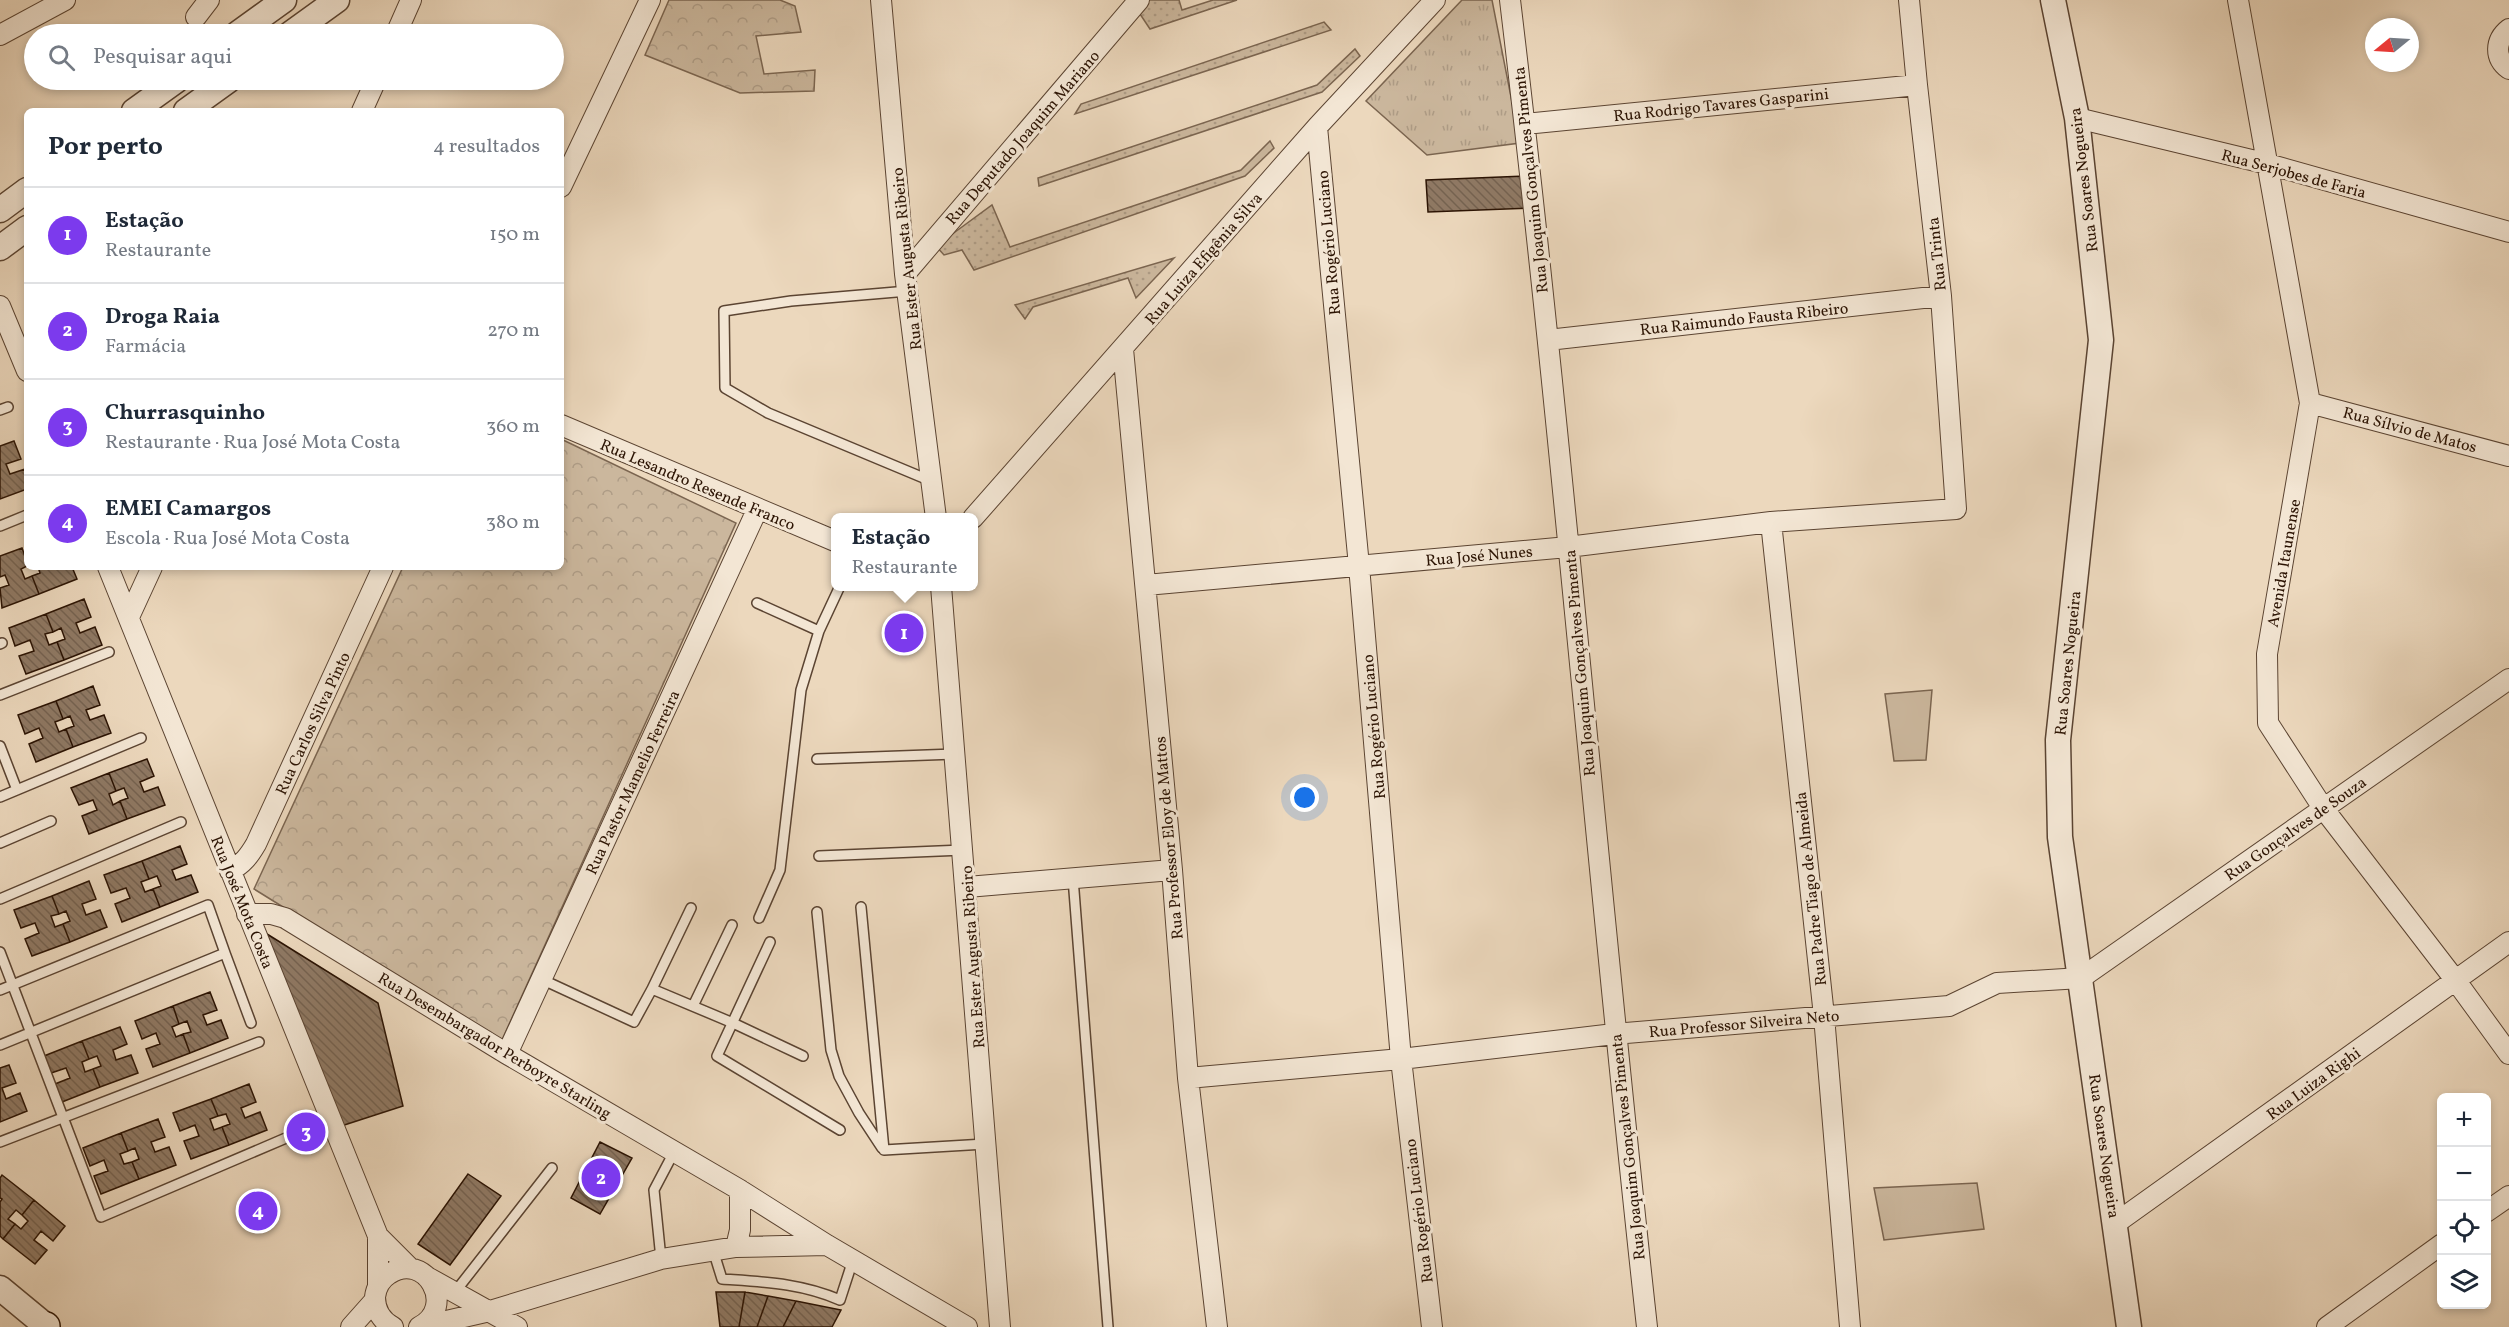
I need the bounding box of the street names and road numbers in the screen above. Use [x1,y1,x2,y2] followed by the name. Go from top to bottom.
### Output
[941,46,1106,230] street label: Rua Deputado Joaquim Mariano
[1509,66,1555,294] street label: Rua Joaquim Gonçalves Pimenta
[1612,84,1830,128] street label: Rua Rodrigo Tavares Gasparini
[2065,106,2105,253] street label: Rua Soares Nogueira
[2219,145,2368,205] street label: Rua Serjobes de Faria
[887,166,929,351] street label: Rua Ester Augusta Ribeiro
[1313,170,1347,316] street label: Rua Rogério Luciano
[1141,188,1268,330] street label: Rua Luiza Efigênia Silva
[1923,216,1953,292] street label: Rua Trinta
[1639,298,1849,342] street label: Rua Raimundo Fausta Ribeiro
[2340,402,2479,459] street label: Rua Sílvio de Matos
[596,435,798,537] street label: Rua Lesandro Resende Franco
[2263,497,2307,629] street label: Avenida Itaunense
[1425,541,1534,573] street label: Rua José Nunes
[1560,549,1602,777] street label: Rua Joaquim Gonçalves Pimenta
[2050,590,2088,737] street label: Rua Soares Nogueira
[271,649,357,799] street label: Rua Carlos Silva Pinto
[1358,654,1392,800] street label: Rua Rogério Luciano
[581,687,686,879] street label: Rua Pastor Mamelio Ferreira
[1150,735,1190,940] street label: Rua Professor Eloy de Mattos
[2221,772,2372,887] street label: Rua Gonçalves de Souza
[1791,791,1833,987] street label: Rua Padre Tiago de Almeida
[204,833,278,973] street label: Rua José Mota Costa
[957,865,991,1049] street label: Rua Ester Augusta Ribeiro
[373,968,615,1125] street label: Rua Desembargador Perboyre Starling
[1648,1006,1840,1044] street label: Rua Professor Silveira Neto
[1606,1033,1652,1261] street label: Rua Joaquim Gonçalves Pimenta
[2263,1043,2366,1126] street label: Rua Luiza Righi
[2082,1073,2124,1220] street label: Rua Soares Nogueira
[1400,1137,1440,1284] street label: Rua Rogério Luciano

